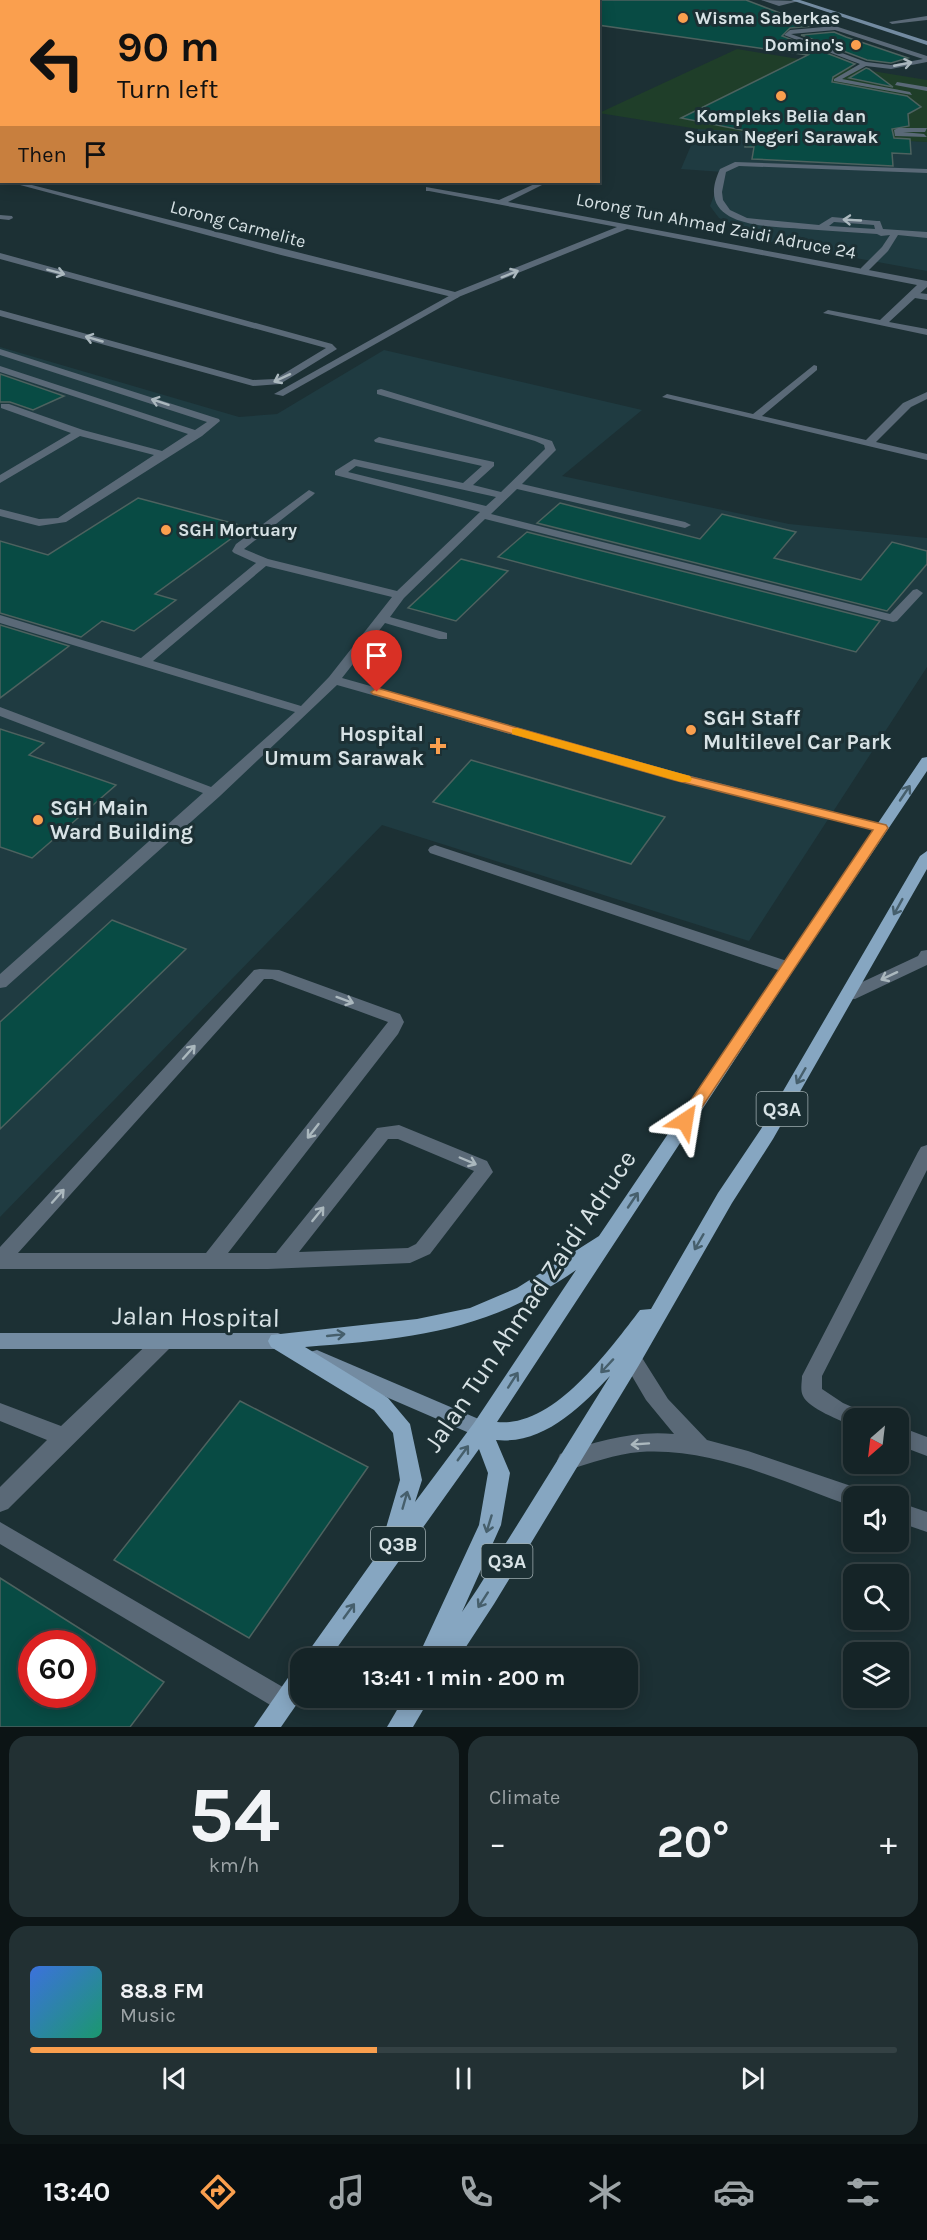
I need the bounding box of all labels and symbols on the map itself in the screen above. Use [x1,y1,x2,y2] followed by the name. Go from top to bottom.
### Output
[695,7,840,29] place label: Wisma Saberkas
[676,11,690,25] marker: Wisma Saberkas
[764,34,844,56] place label: Domino's
[849,38,863,52] marker: Domino's
[893,58,913,69] one-way arrow
[774,89,788,103] marker: Kompleks Belia dan Sukan Negeri Sarawak
[684,105,878,148] place label: Kompleks Belia dan Sukan Negeri Sarawak
[574,188,858,264] street label: Lorong Tun Ahmad Zaidi Adruce 24
[168,195,308,253] street label: Lorong Carmelite
[842,215,862,226] one-way arrow
[47,266,66,278] one-way arrow
[500,267,519,278] one-way arrow
[85,333,104,344] one-way arrow
[273,373,291,385] one-way arrow
[150,396,169,407] one-way arrow
[178,519,297,541] place label: SGH Mortuary
[159,523,173,537] marker: SGH Mortuary
[351,630,402,692] pin
[703,706,892,754] place label: SGH Staff Multilevel Car Park
[264,722,425,770] place label: Hospital Umum Sarawak
[684,723,698,737] marker: SGH Staff Multilevel Car Park
[429,737,447,755] marker: Hospital Umum Sarawak
[899,786,911,802] one-way arrow
[50,796,193,844] place label: SGH Main Ward Building
[31,813,45,827] marker: SGH Main Ward Building
[892,898,904,915] one-way arrow
[881,971,899,983] one-way arrow
[335,995,354,1006] one-way arrow
[182,1045,196,1060] one-way arrow
[795,1067,807,1084] one-way arrow
[653,1089,717,1153] position arrow
[756,1092,808,1126] road number: Q3A
[307,1123,320,1139] one-way arrow
[417,1144,643,1458] street label: Jalan Tun Ahmad Zaidi Adruce
[458,1156,477,1167] one-way arrow
[51,1189,65,1204] one-way arrow
[626,1191,639,1208] one-way arrow
[311,1206,324,1222] one-way arrow
[693,1233,704,1251] one-way arrow
[112,1300,280,1334] street label: Jalan Hospital
[326,1329,346,1340] one-way arrow
[599,1358,614,1373] one-way arrow
[508,1372,520,1389] one-way arrow
[843,1408,909,1474] north arrow
[631,1438,651,1449] one-way arrow
[457,1446,470,1462] one-way arrow
[400,1491,411,1510] one-way arrow
[482,1514,493,1533] one-way arrow
[371,1527,425,1561] road number: Q3B
[482,1544,532,1578] road number: Q3A
[476,1592,489,1609] one-way arrow
[343,1604,355,1620] one-way arrow
[18,1630,96,1708] speed limit sign: 60

